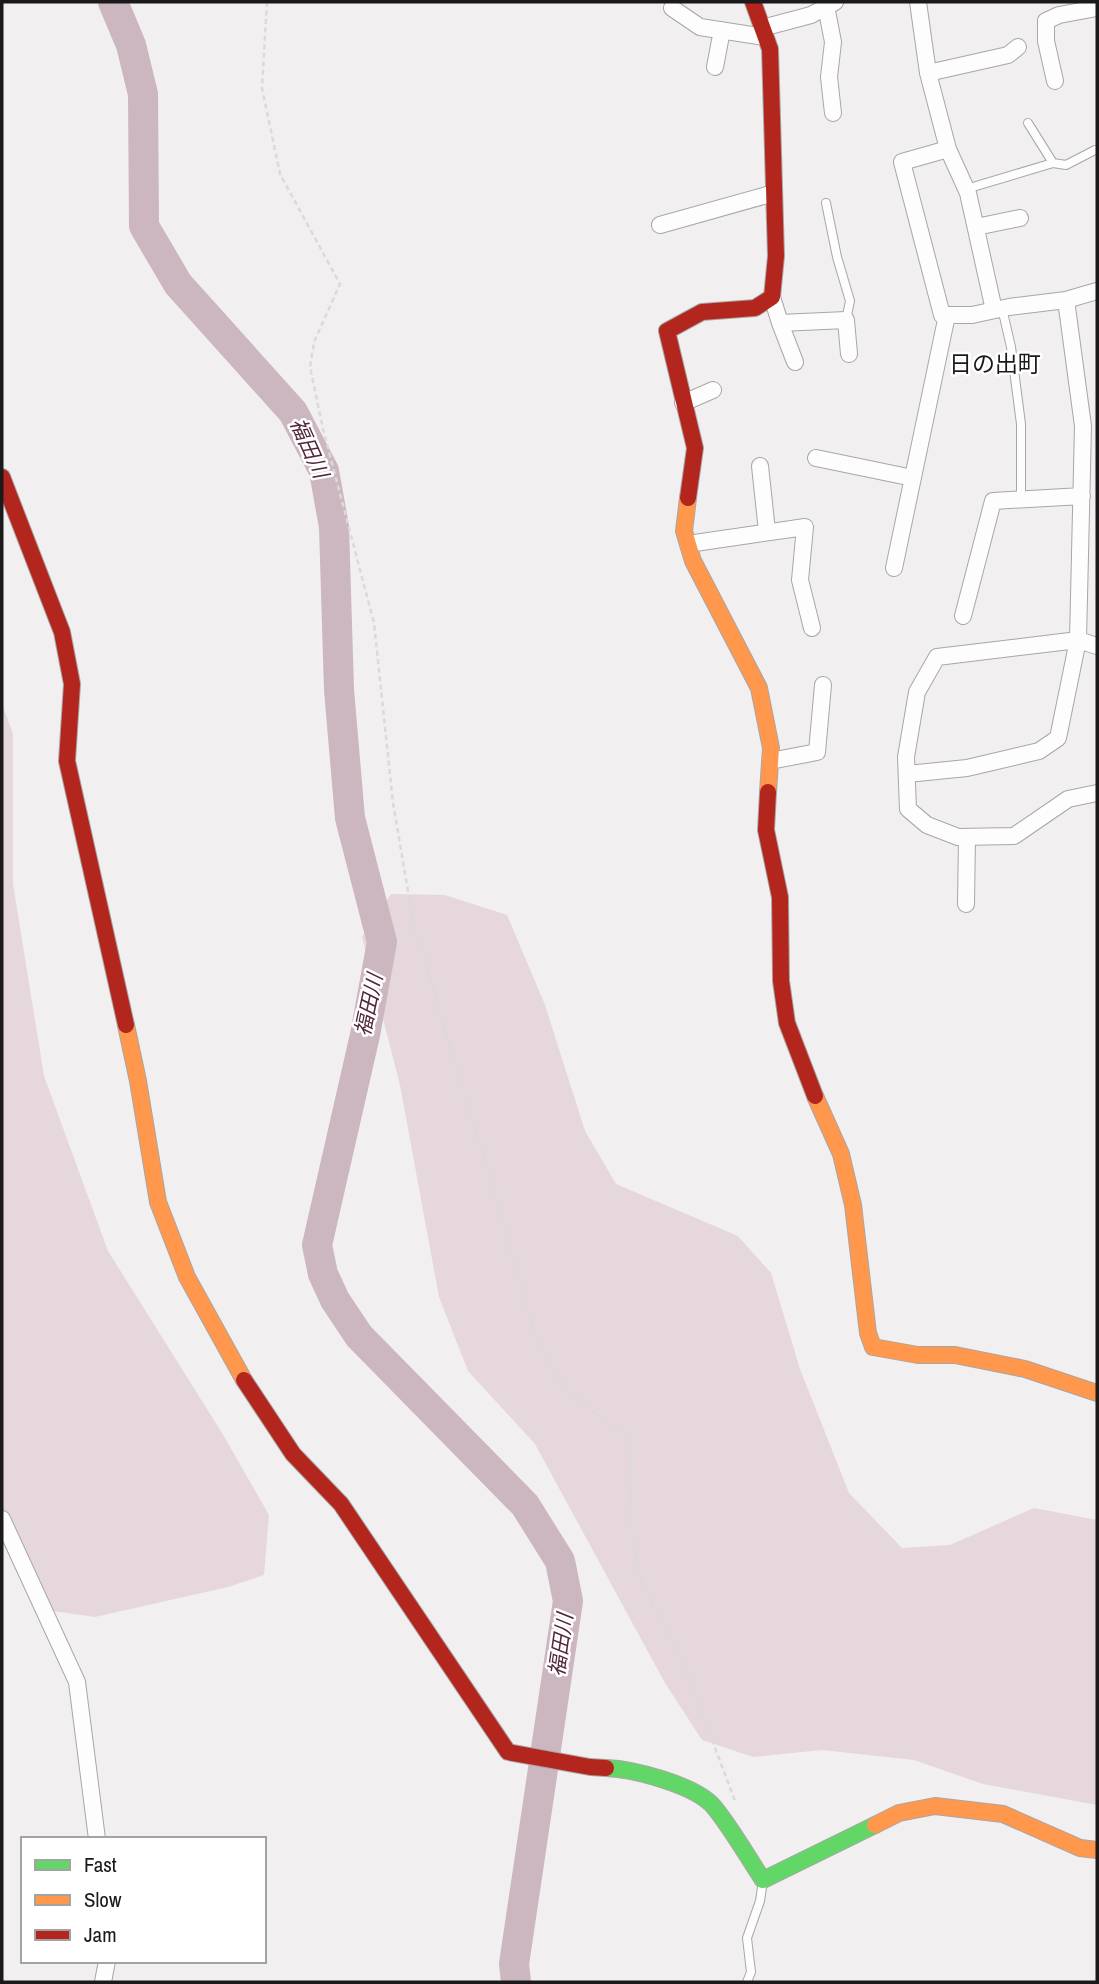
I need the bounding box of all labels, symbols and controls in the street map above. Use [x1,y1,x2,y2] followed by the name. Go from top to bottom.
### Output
[949,348,1041,379] district label: 日の出町
[283,413,336,484] water label: 福田川
[348,969,390,1039] water label: 福田川
[542,1610,580,1678] water label: 福田川
[21,1837,266,1963] legend
[84,1850,117,1879] text: Fast
[84,1885,122,1914] text: Slow
[84,1920,117,1949] text: Jam

